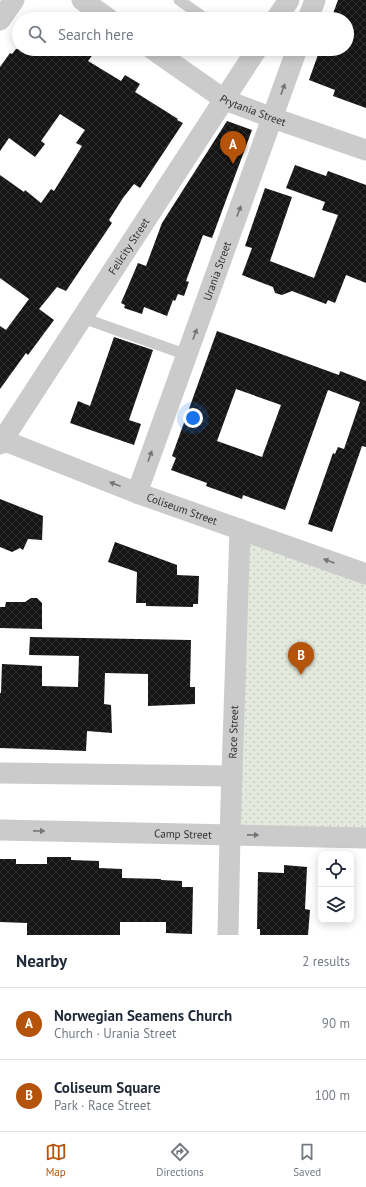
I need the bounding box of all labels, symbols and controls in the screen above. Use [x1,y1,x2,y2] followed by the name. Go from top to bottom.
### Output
[12,12,354,56] search box
[26,23,48,45] icon: search
[58,25,134,44] text: Search here
[280,83,286,95] one-way arrow
[217,92,288,129] street label: Prytania Street
[220,131,246,164] pin: A
[236,205,242,217] one-way arrow
[105,215,152,277] street label: Felicity Street
[200,239,234,302] street label: Urania Street
[192,327,198,339] one-way arrow
[183,408,203,428] your location
[147,449,153,461] one-way arrow
[109,481,120,487] one-way arrow
[145,490,220,528] street label: Coliseum Street
[323,558,335,564] one-way arrow
[288,642,314,675] pin: B
[225,705,241,759] street label: Race Street
[154,826,212,842] street label: Camp Street
[33,828,46,834] one-way arrow
[247,832,260,838] one-way arrow
[318,851,354,923] map controls
[318,851,354,887] button: locate
[318,887,354,923] button: layers
[16,950,67,972] text: Nearby
[302,953,350,970] text: 2 results
[54,1006,232,1025] text: Norwegian Seamens Church
[25,1015,33,1032] text: A
[322,1015,350,1032] text: 90 m
[54,1025,176,1042] text: Church · Urania Street
[54,1078,161,1097] text: Coliseum Square
[25,1087,33,1104] text: B
[315,1087,350,1104] text: 100 m
[54,1097,151,1114] text: Park · Race Street
[45,1141,67,1179] tab: Map
[156,1141,204,1179] tab: Directions
[293,1141,321,1179] tab: Saved

